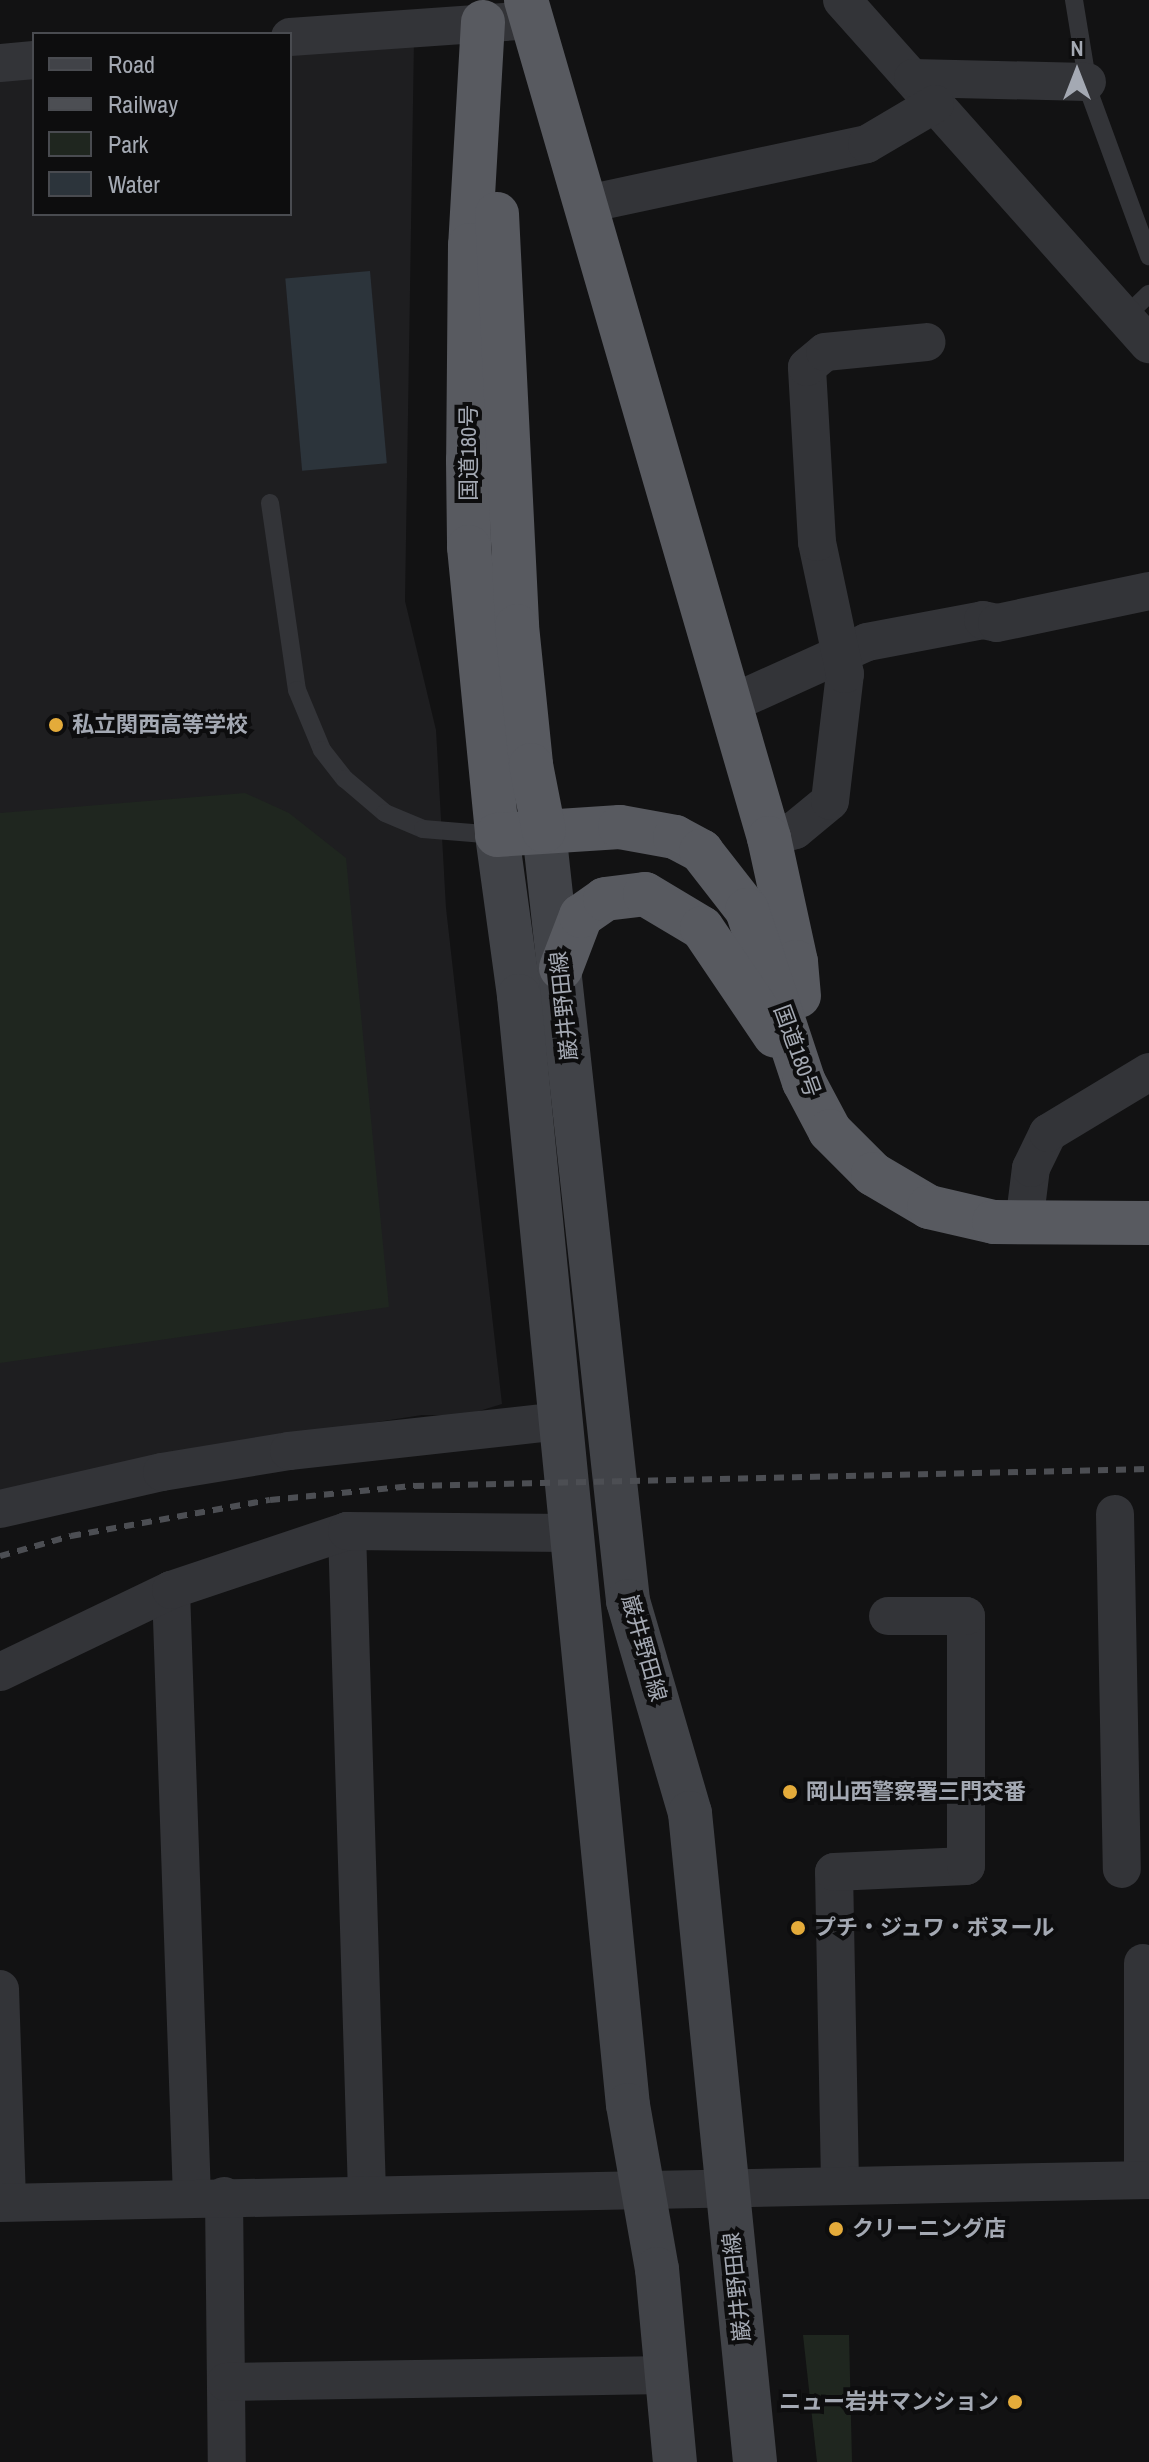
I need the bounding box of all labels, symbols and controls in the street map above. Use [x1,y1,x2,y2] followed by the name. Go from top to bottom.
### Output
[32,32,292,216] legend
[1037,32,1117,112] north arrow
[1070,33,1084,63] text: N
[108,48,155,80] text: Road
[108,88,178,120] text: Railway
[108,128,148,160] text: Park
[108,168,160,200] text: Water
[456,405,482,501] street label: 国道180号
[72,712,248,738] place label: 私立関西高等学校
[47,716,65,734] marker: 私立関西高等学校
[545,950,583,1062] street label: 巌井野田線
[768,1001,826,1101] street label: 国道180号
[616,1591,672,1705] street label: 巌井野田線
[806,1779,1026,1805] place label: 岡山西警察署三門交番
[781,1783,799,1801] marker: 岡山西警察署三門交番
[814,1915,1056,1941] place label: プチ・ジュワ・ボヌール
[789,1919,807,1937] marker: プチ・ジュワ・ボヌール
[852,2216,1006,2242] place label: クリーニング店
[827,2220,845,2238] marker: クリーニング店
[718,2231,756,2343] street label: 巌井野田線
[779,2389,999,2415] place label: ニュー岩井マンション
[1006,2393,1024,2411] marker: ニュー岩井マンション

